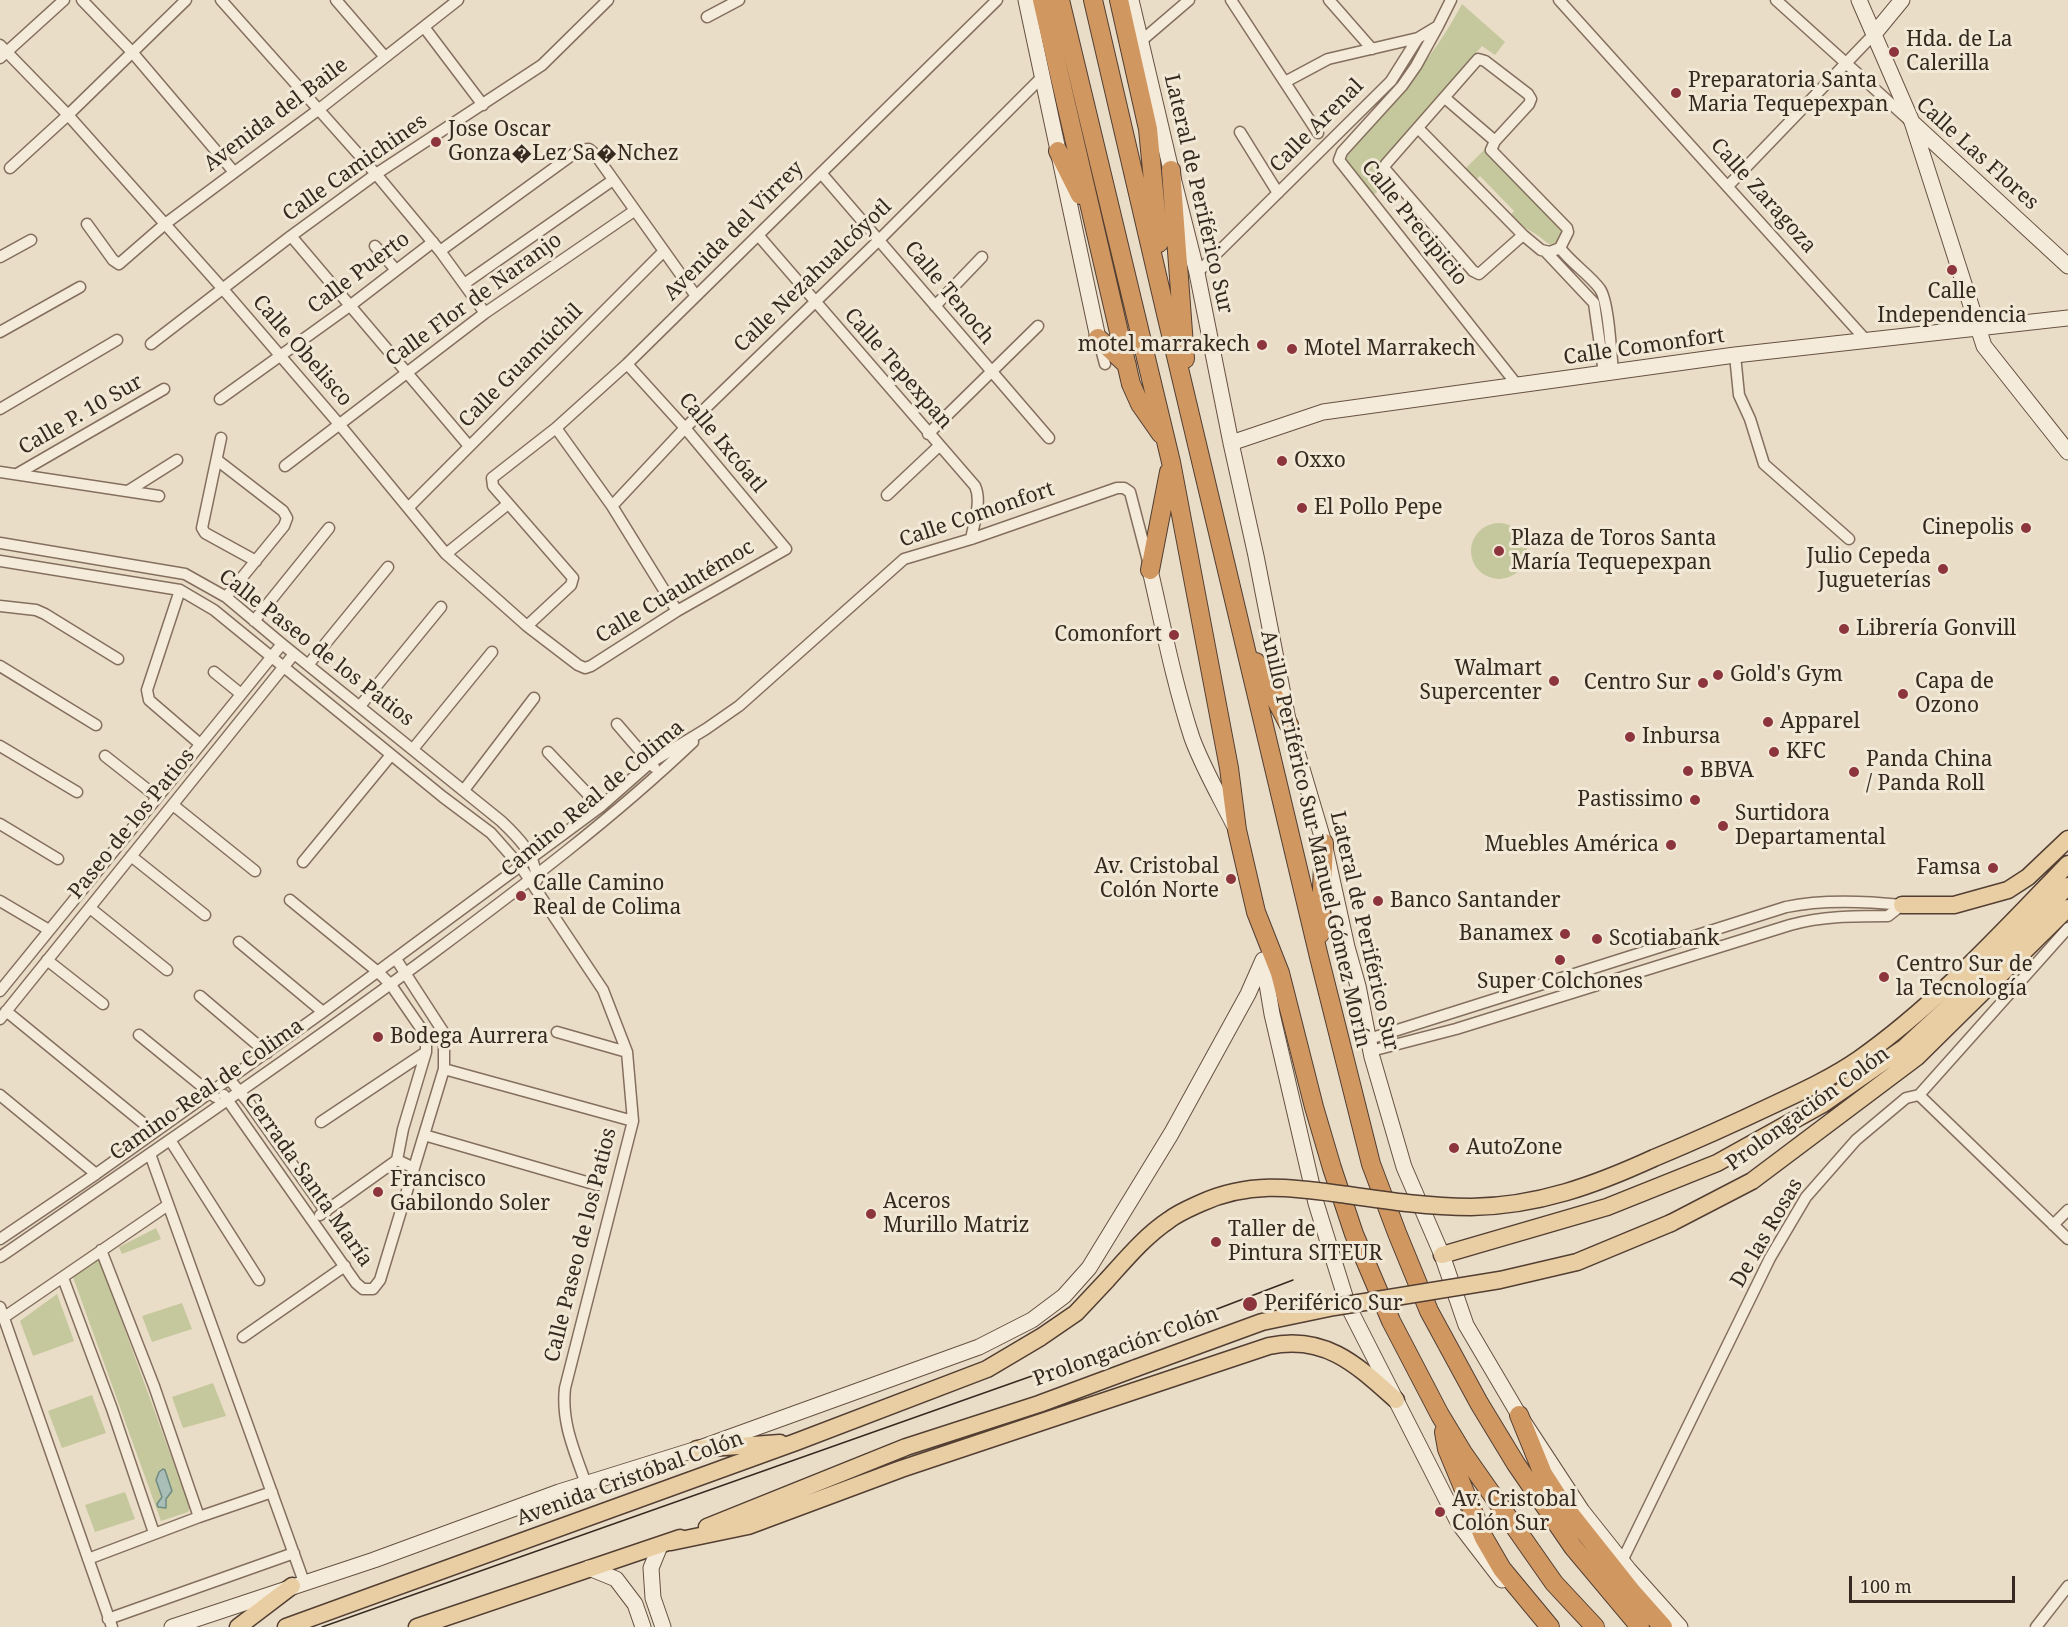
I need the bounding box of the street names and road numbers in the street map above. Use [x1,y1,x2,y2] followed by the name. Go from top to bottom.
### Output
[199,53,353,177] street label: Avenida del Baile
[1158,72,1238,316] street label: Lateral de Periférico Sur
[1265,74,1369,178] street label: Calle Arenal
[1911,92,2043,216] street label: Calle Las Flores
[278,109,432,227] street label: Calle Camichines
[1705,133,1821,259] street label: Calle Zaragoza
[1356,155,1472,291] street label: Calle Precipicio
[659,156,809,306] street label: Avenida del Virrey
[729,194,897,358] street label: Calle Nezahualcóyotl
[303,227,415,319] street label: Calle Puerto
[381,228,567,372] street label: Calle Flor de Naranjo
[899,236,999,350] street label: Calle Tenoch
[247,290,357,412] street label: Calle Obelisco
[454,299,588,433] street label: Calle Guamúchil
[839,303,957,435] street label: Calle Tepexpan
[1562,323,1726,371] street label: Calle Comonfort
[15,369,147,461] street label: Calle P. 10 Sur
[673,388,771,498] street label: Calle Ixcóatl
[896,477,1058,553] street label: Calle Comonfort
[591,535,759,649] street label: Calle Cuauhtémoc
[213,564,419,732] street label: Calle Paseo de los Patios
[1255,628,1375,1050] street label: Anillo Periférico Sur Manuel Gómez Morín
[497,715,689,883] street label: Camino Real de Colima
[64,744,200,904] street label: Paseo de los Patios
[1324,809,1404,1053] street label: Lateral de Periférico Sur
[105,1014,309,1166] street label: Camino Real de Colima
[1722,1041,1894,1177] street label: Prolongación Colón
[238,1088,378,1272] street label: Cerrada Santa María
[540,1125,622,1365] street label: Calle Paseo de los Patios
[1726,1174,1808,1292] street label: De las Rosas
[1030,1302,1222,1392] street label: Prolongación Colón
[513,1426,747,1532] street label: Avenida Cristóbal Colón

